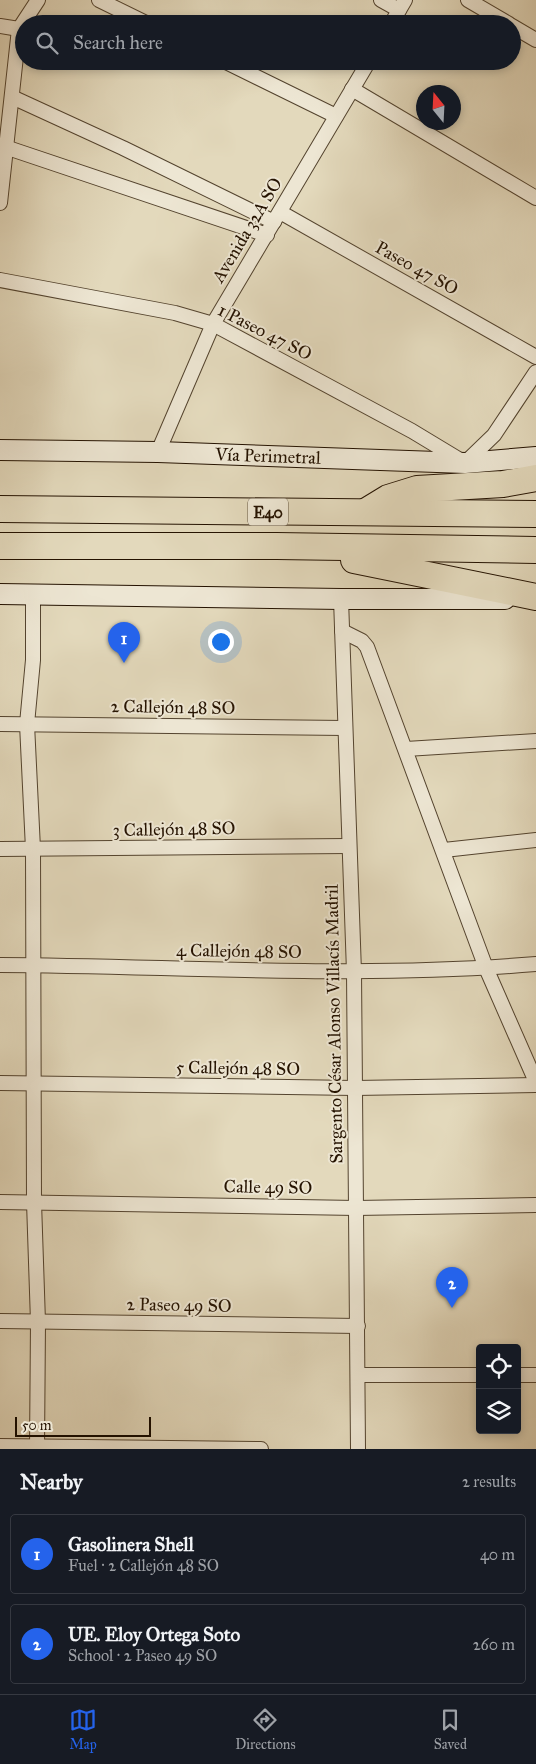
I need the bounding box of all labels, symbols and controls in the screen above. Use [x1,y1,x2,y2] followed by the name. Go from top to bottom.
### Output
[15,15,521,70] search box
[33,29,61,57] icon: search
[73,31,163,54] text: Search here
[416,85,461,130] north arrow
[207,174,287,287] street label: Avenida 32A SO
[372,236,462,300] street label: Paseo 47 SO
[214,299,316,365] street label: 1 Paseo 47 SO
[214,443,321,469] street label: Vía Perimetral
[248,498,288,526] road number: E40
[108,622,140,663] pin: 1
[208,629,234,655] your location
[111,695,235,719] street label: 2 Callejón 48 SO
[112,817,236,841] street label: 3 Callejón 48 SO
[321,884,348,1164] street label: Sargento César Alonso Villacís Madril
[176,939,302,963] street label: 4 Callejón 48 SO
[176,1056,300,1080] street label: 5 Callejón 48 SO
[224,1175,312,1199] street label: Calle 49 SO
[436,1267,468,1308] pin: 2
[126,1293,232,1317] street label: 2 Paseo 49 SO
[476,1344,521,1434] map controls
[476,1344,521,1389] button: locate
[476,1389,521,1434] button: layers
[15,1414,151,1437] scale bar
[22,1417,51,1434] text: 50 m
[20,1469,83,1495] text: Nearby
[462,1472,516,1491] text: 2 results
[68,1533,194,1556] text: Gasolinera Shell
[34,1545,40,1564] text: 1
[480,1545,515,1564] text: 40 m
[68,1556,219,1575] text: Fuel · 2 Callejón 48 SO
[68,1623,240,1646] text: UE. Eloy Ortega Soto
[33,1635,41,1654] text: 2
[473,1635,515,1654] text: 260 m
[68,1646,217,1665] text: School · 2 Paseo 49 SO
[69,1706,97,1753] tab: Map
[235,1706,296,1753] tab: Directions
[434,1706,467,1753] tab: Saved

